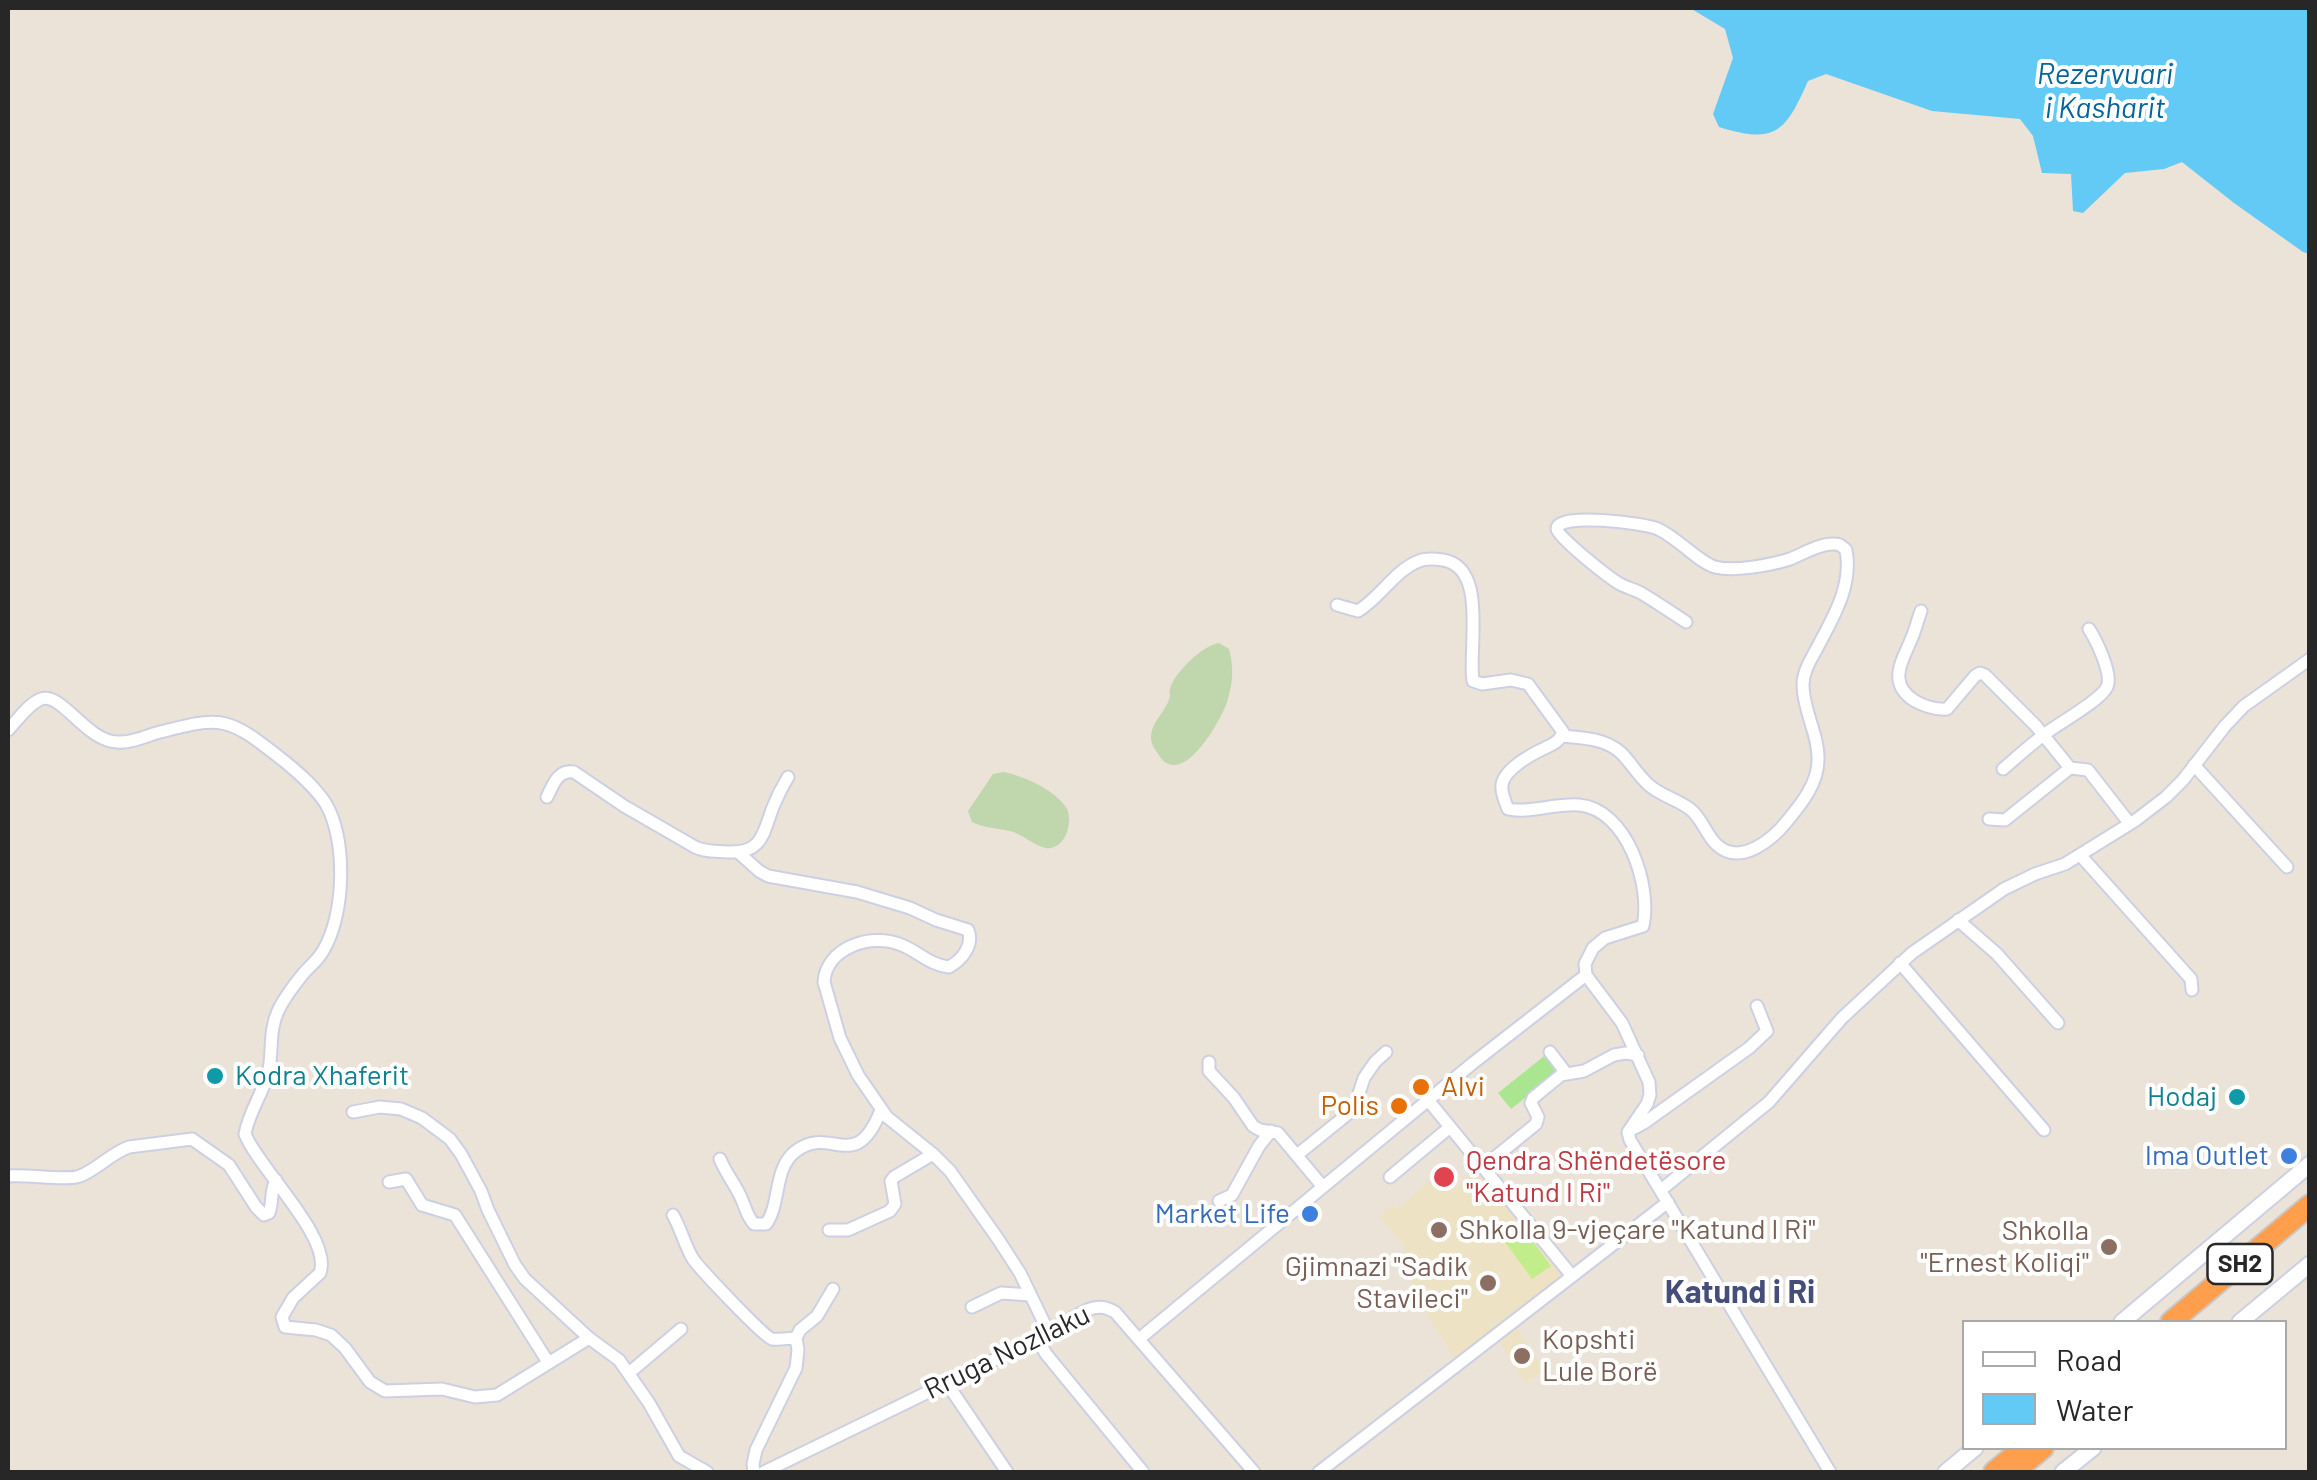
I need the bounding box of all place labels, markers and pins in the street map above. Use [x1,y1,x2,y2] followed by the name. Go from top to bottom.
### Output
[235,1059,409,1093] place label: Kodra Xhaferit
[204,1065,226,1087] marker: Kodra Xhaferit
[1441,1070,1485,1104] place label: Alvi
[1410,1076,1432,1098] marker: Alvi
[2147,1080,2217,1114] place label: Hodaj
[2226,1086,2248,1108] marker: Hodaj
[1321,1089,1379,1123] place label: Polis
[1388,1095,1410,1117] marker: Polis
[2145,1139,2269,1173] place label: Ima Outlet
[1466,1144,1726,1210] place label: Qendra Shëndetësore "Katund I Ri"
[2278,1145,2300,1167] marker: Ima Outlet
[1431,1164,1457,1190] marker: Qendra Shëndetësore "Katund I Ri"
[1155,1197,1290,1231] place label: Market Life
[1299,1203,1321,1225] marker: Market Life
[1459,1213,1816,1247] place label: Shkolla 9-vjeçare "Katund I Ri"
[1920,1214,2089,1280] place label: Shkolla "Ernest Koliqi"
[1428,1219,1450,1241] marker: Shkolla 9-vjeçare "Katund I Ri"
[2098,1236,2120,1258] marker: Shkolla "Ernest Koliqi"
[1285,1250,1468,1316] place label: Gjimnazi "Sadik Stavileci"
[1477,1272,1499,1294] marker: Gjimnazi "Sadik Stavileci"
[1542,1323,1658,1389] place label: Kopshti Lule Borë
[1511,1345,1533,1367] marker: Kopshti Lule Borë

